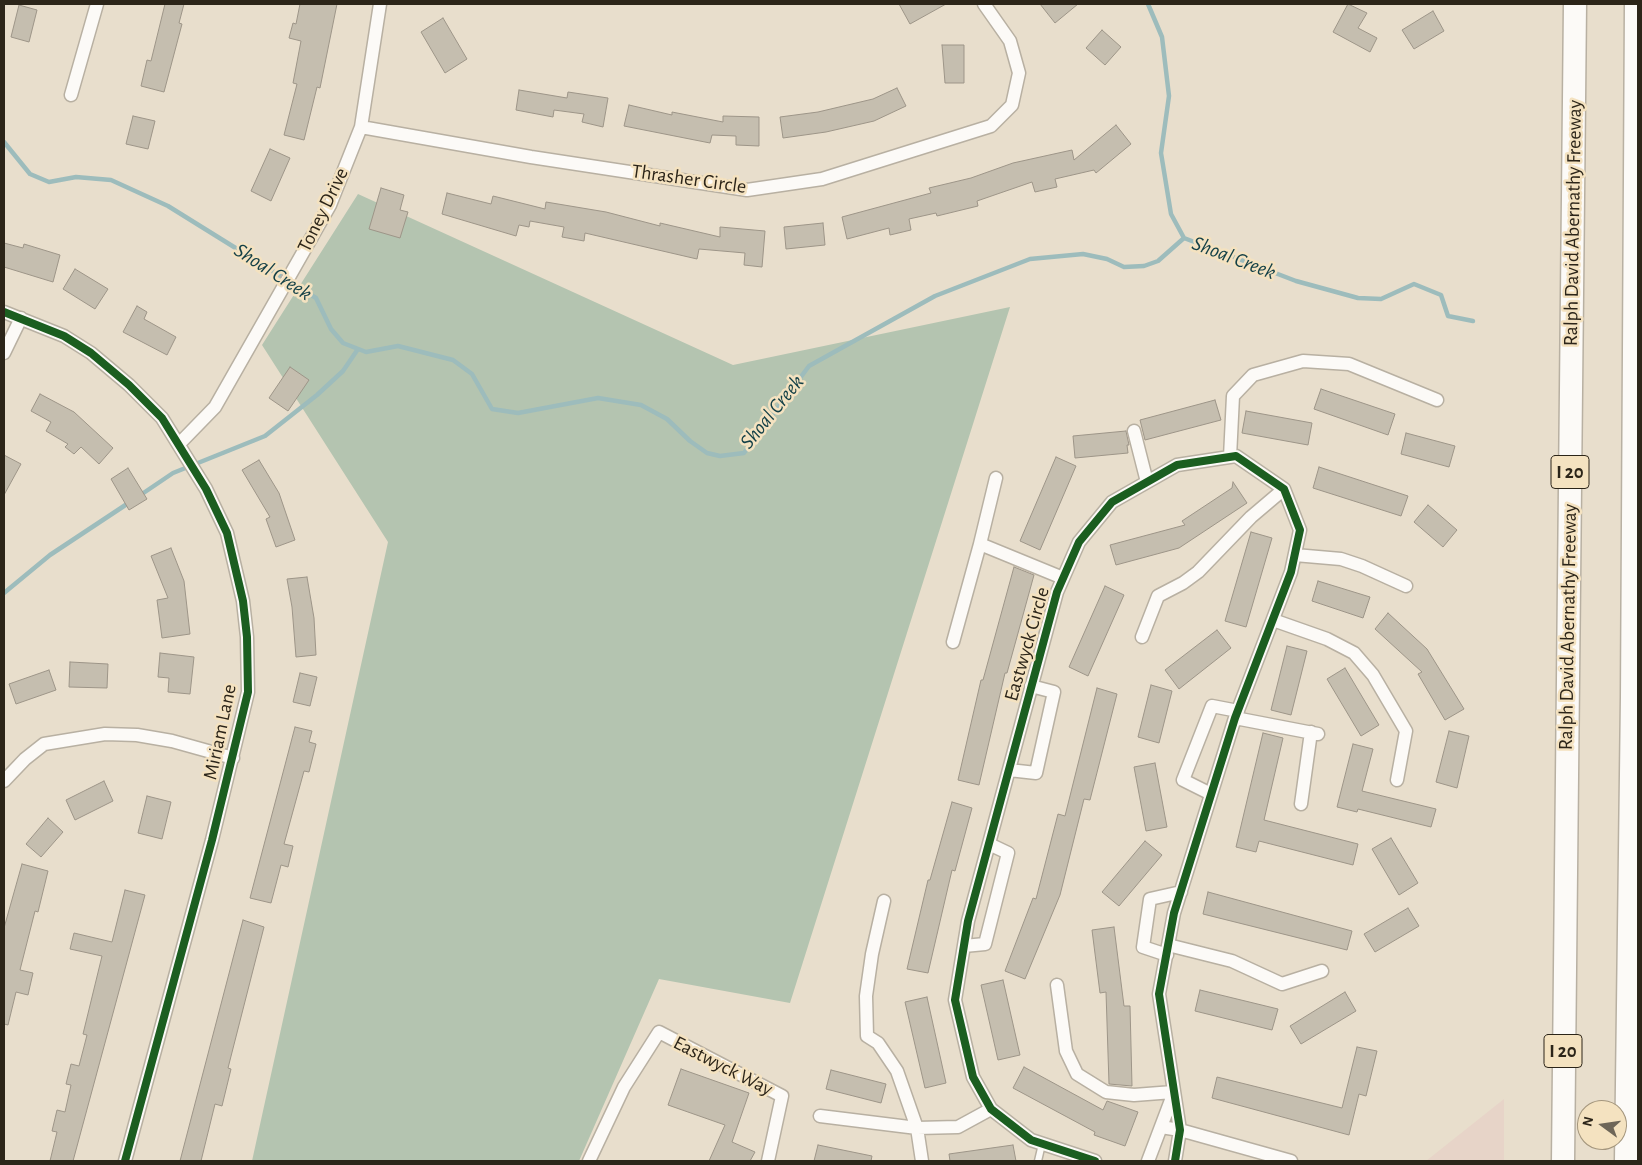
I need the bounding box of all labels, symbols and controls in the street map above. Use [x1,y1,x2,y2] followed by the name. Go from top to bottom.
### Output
[1559,100,1587,346] street label: Ralph David Abernathy Freeway
[630,159,748,199] street label: Thrasher Circle
[292,164,354,256] street label: Toney Drive
[1189,231,1279,285] water label: Shoal Creek
[229,238,317,306] water label: Shoal Creek
[735,370,809,454] water label: Shoal Creek
[1551,456,1589,488] road number: I 20
[1554,504,1582,750] street label: Ralph David Abernathy Freeway
[999,584,1055,704] street label: Eastwyck Circle
[198,682,242,782] street label: Miriam Lane
[669,1031,777,1101] street label: Eastwyck Way
[1544,1034,1582,1068] road number: I 20
[1577,1100,1627,1150] north arrow
[1580,1115,1596,1128] text: N

